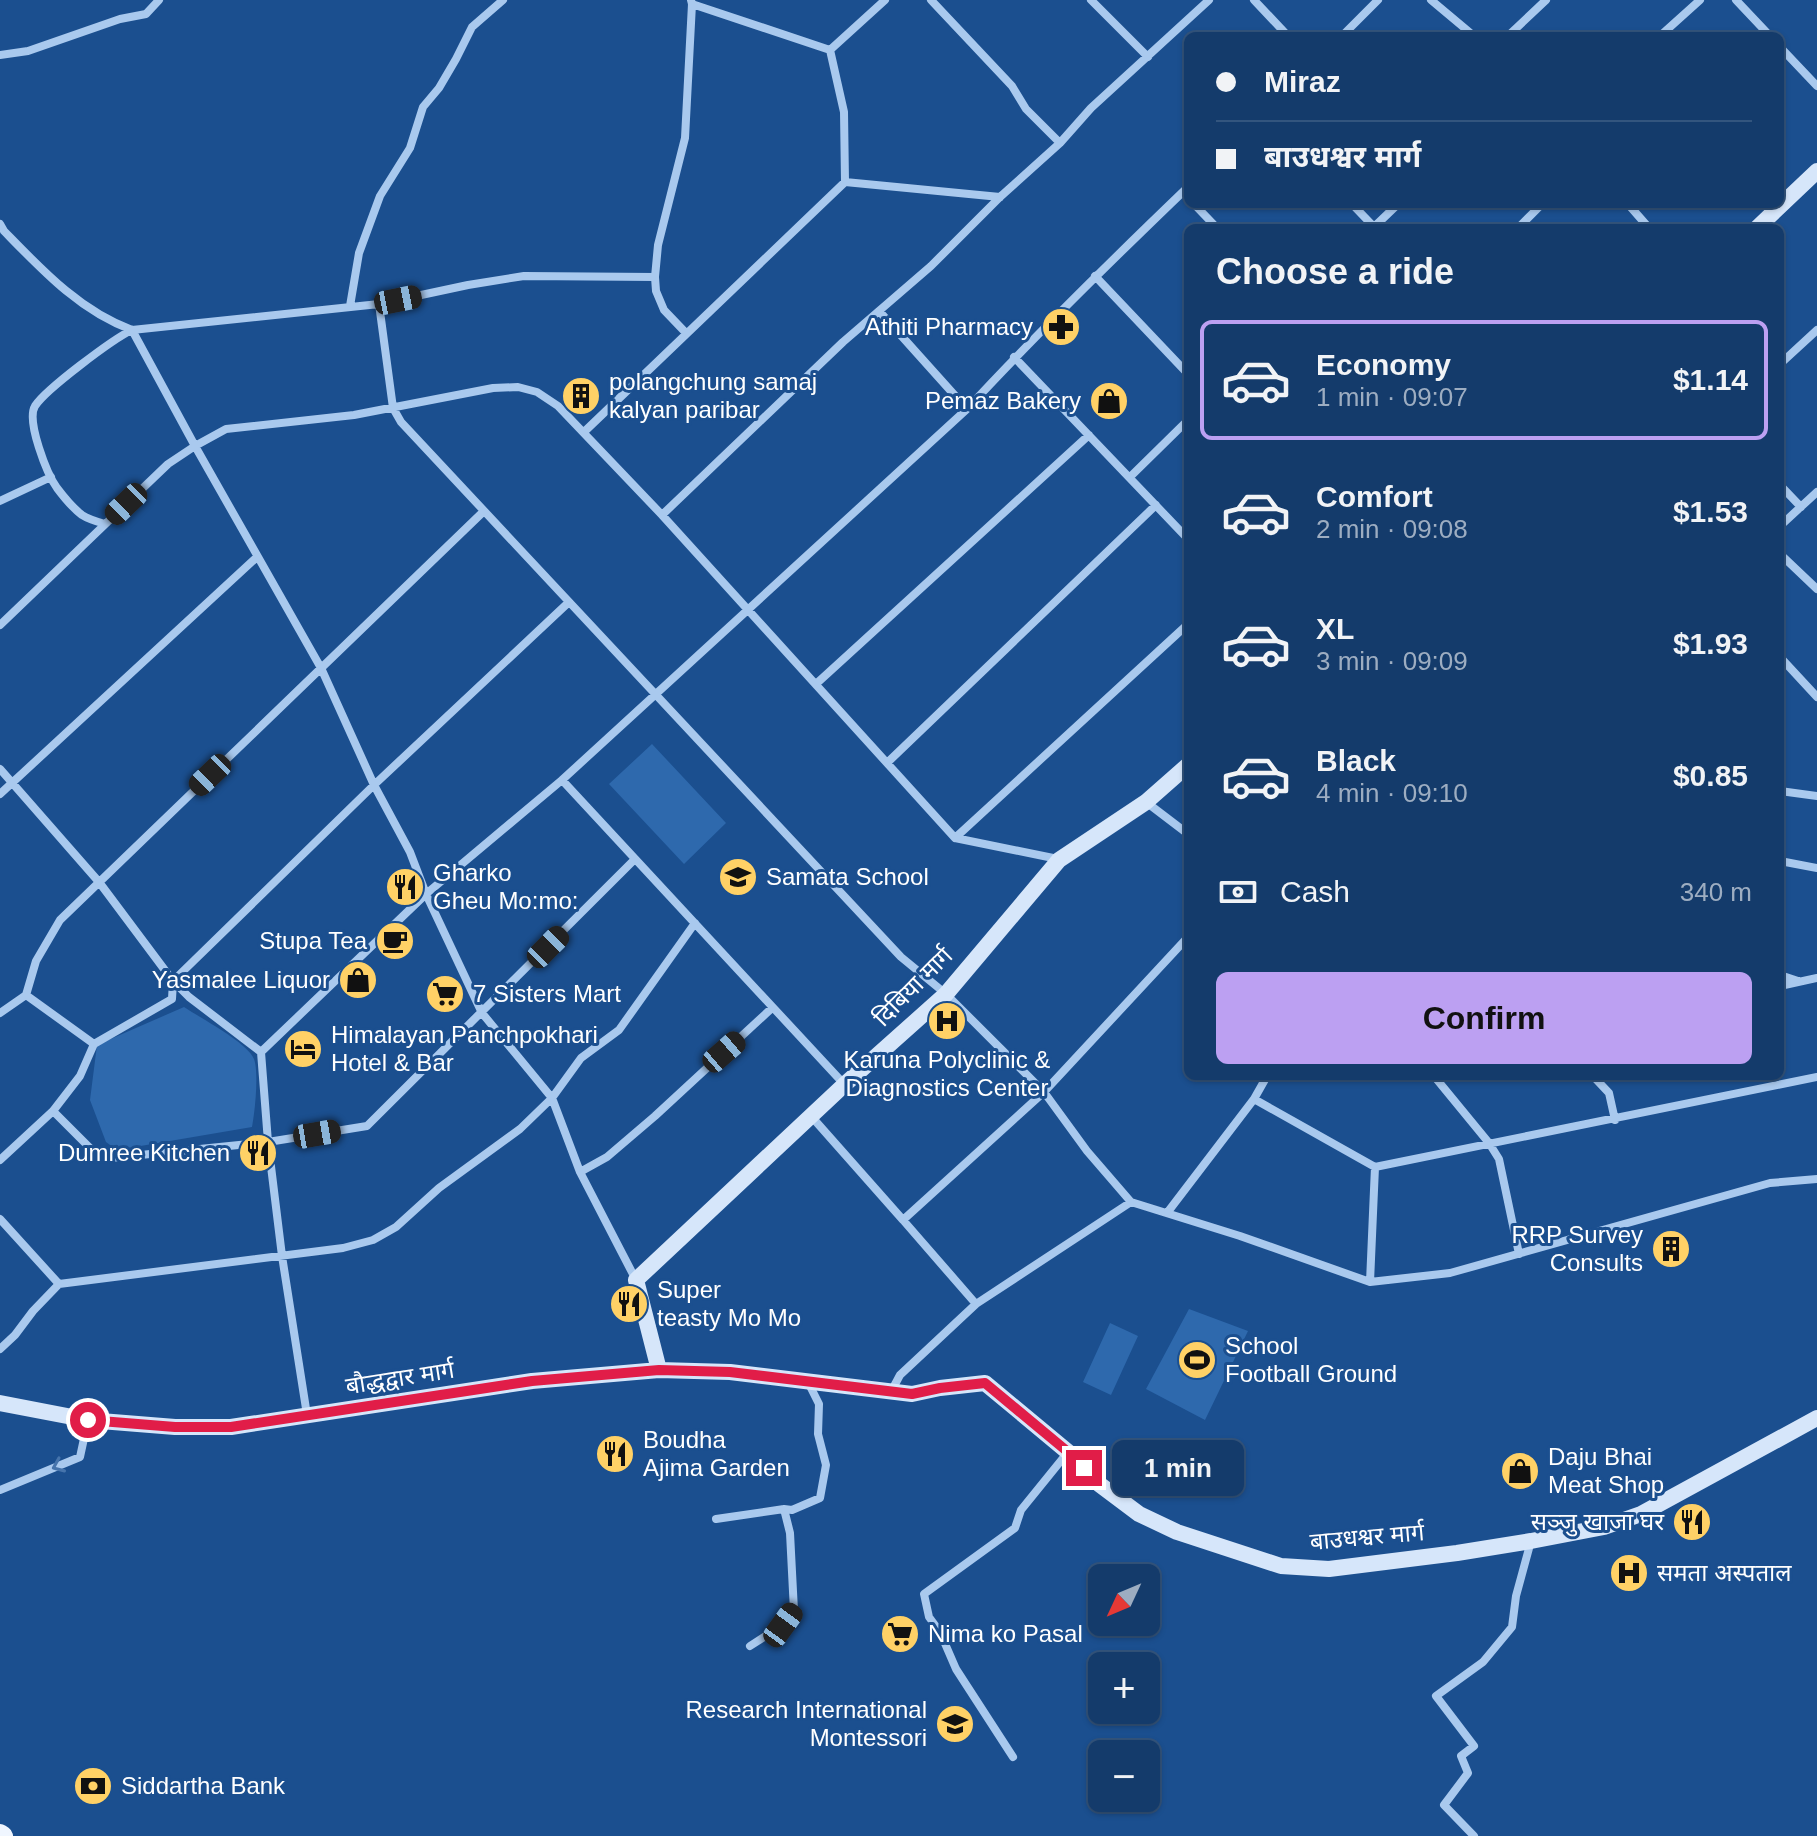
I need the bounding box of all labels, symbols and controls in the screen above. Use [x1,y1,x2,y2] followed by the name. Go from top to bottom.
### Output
[1264,65,1341,98] text: Miraz
[1264,140,1421,173] text: बाउधश्वर मार्ग
[1216,251,1454,292] text: Choose a ride
[372,284,424,316] car
[1040,306,1082,348] pharmacy icon: Athiti Pharmacy
[865,313,1033,340] place label: Athiti Pharmacy
[1220,344,1292,416] icon: car
[1316,348,1451,381] text: Economy
[1673,363,1748,396] text: $1.14
[609,368,817,423] place label: polangchung samaj kalyan paribar
[560,375,602,417] building icon: polangchung samaj kalyan paribar
[1088,380,1130,422] shop icon: Pemaz Bakery
[1316,382,1468,412] text: 1 min · 09:07
[925,387,1081,414] place label: Pemaz Bakery
[1220,476,1292,548] icon: car
[100,479,152,529] car
[1316,480,1433,513] text: Comfort
[1673,495,1748,528] text: $1.53
[1316,514,1468,544] text: 2 min · 09:08
[1220,608,1292,680] icon: car
[1316,612,1354,645] text: XL
[1673,627,1748,660] text: $1.93
[1316,646,1468,676] text: 3 min · 09:09
[1220,740,1292,812] icon: car
[1316,744,1396,777] text: Black
[184,750,236,800] car
[1673,759,1748,792] text: $0.85
[1316,778,1468,808] text: 4 min · 09:10
[717,856,759,898] school or university icon: Samata School
[433,859,578,914] place label: Gharko Gheu Mo:mo:
[766,863,929,890] place label: Samata School
[384,866,426,908] restaurant icon: Gharko Gheu Mo:mo:
[1216,870,1260,914] icon: cash
[1280,875,1350,908] text: Cash
[1680,877,1752,907] text: 340 m
[374,920,416,962] cafe icon: Stupa Tea
[523,922,573,972] car
[259,927,368,954] place label: Stupa Tea
[868,941,958,1031] street label: दिबिया मार्ग
[337,959,379,1001] shop icon: Yasmalee Liquor
[152,966,330,993] place label: Yasmalee Liquor
[1216,972,1752,1064] button: Confirm
[424,973,466,1015] supermarket icon: 7 Sisters Mart
[473,980,621,1007] place label: 7 Sisters Mart
[926,1000,968,1042] hospital icon: Karuna Polyclinic & Diagnostics Center
[331,1021,598,1076] place label: Himalayan Panchpokhari Hotel & Bar
[698,1027,750,1077] car
[282,1028,324,1070] hotel icon: Himalayan Panchpokhari Hotel & Bar
[844,1046,1050,1101] place label: Karuna Polyclinic & Diagnostics Center
[291,1118,343,1150] car
[237,1132,279,1174] restaurant icon: Dumree Kitchen
[58,1139,230,1166] place label: Dumree Kitchen
[1511,1221,1643,1276] place label: RRP Survey Consults
[1650,1228,1692,1270] building icon: RRP Survey Consults
[657,1276,801,1331] place label: Super teasty Mo Mo
[608,1283,650,1325] restaurant icon: Super teasty Mo Mo
[1225,1332,1397,1387] place label: School Football Ground
[1176,1339,1218,1381] sports icon: School Football Ground
[344,1355,457,1399] street label: बौद्धद्वार मार्ग
[70,1402,106,1438] route start
[643,1426,790,1481] place label: Boudha Ajima Garden
[594,1433,636,1475] restaurant icon: Boudha Ajima Garden
[1112,1440,1244,1496] callout: 1 min
[1548,1443,1664,1498] place label: Daju Bhai Meat Shop
[1066,1450,1102,1486] route end
[1499,1450,1541,1492] shop icon: Daju Bhai Meat Shop
[1144,1453,1212,1483] text: 1 min
[52,1457,66,1473] one-way arrow
[1671,1501,1713,1543] restaurant icon: सञ्जु खाजा घर
[1531,1508,1665,1537] place label: सञ्जु खाजा घर
[1309,1518,1426,1555] street label: बाउधश्वर मार्ग
[1608,1552,1650,1594] hospital icon: समता अस्पताल
[1657,1559,1792,1586] place label: समता अस्पताल
[1088,1564,1160,1636] north arrow
[1088,1564,1160,1812] map controls
[759,1599,807,1651] car
[879,1613,921,1655] supermarket icon: Nima ko Pasal
[928,1620,1083,1647] place label: Nima ko Pasal
[1088,1652,1160,1724] button: +
[686,1696,927,1751] place label: Research International Montessori
[934,1703,976,1745] school or university icon: Research International Montessori
[1088,1740,1160,1812] button: −
[72,1765,114,1807] bank icon: Siddartha Bank
[121,1772,286,1799] place label: Siddartha Bank

